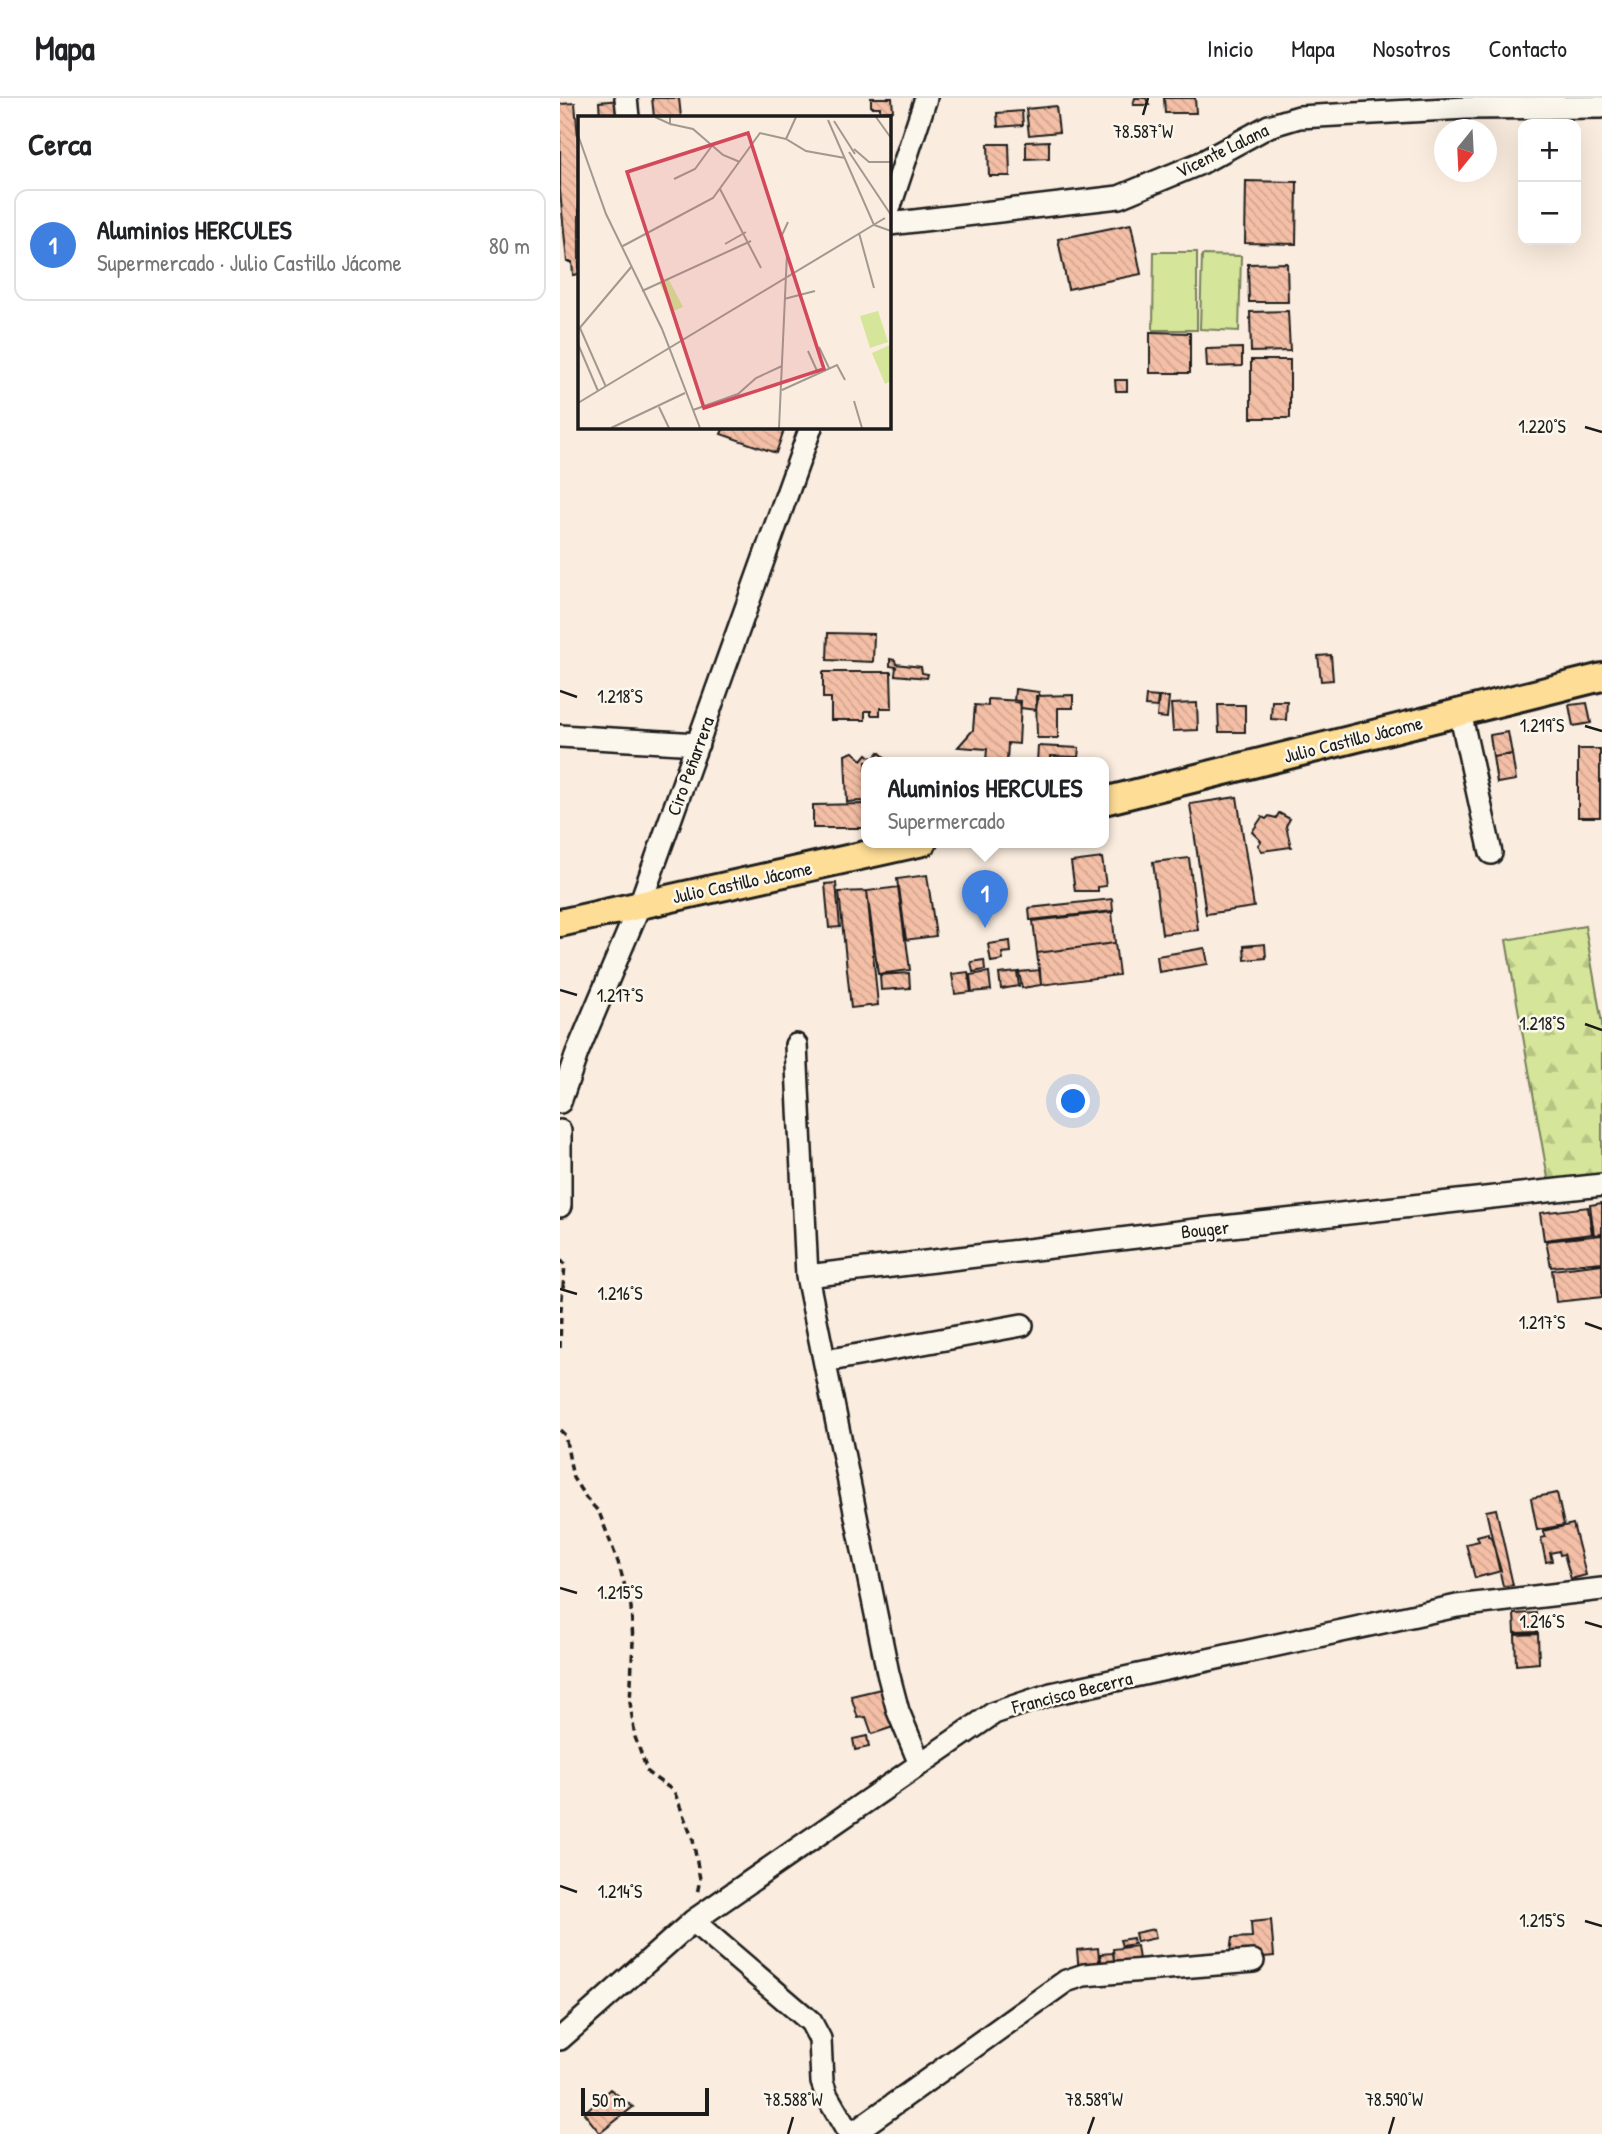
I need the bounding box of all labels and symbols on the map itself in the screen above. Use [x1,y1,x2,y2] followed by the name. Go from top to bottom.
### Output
[578,116,891,429] inset map
[1171,116,1273,184] street label: Vicente Lalana
[1113,119,1173,144] text: 78.587°W
[1434,119,1497,182] north arrow
[1518,414,1566,439] text: 1.220°S
[597,684,643,709] text: 1.218°S
[1281,709,1426,769] street label: Julio Castillo Jácome
[660,712,720,819] street label: Ciro Peñarrera
[1520,713,1564,738] text: 1.219°S
[670,854,815,909] street label: Julio Castillo Jácome
[962,870,1008,928] pin: 1
[597,983,643,1008] text: 1.217°S
[1519,1011,1565,1036] text: 1.218°S
[1056,1084,1090,1118] your location
[1180,1213,1231,1244] street label: Bouger
[598,1281,642,1306] text: 1.216°S
[1519,1310,1565,1335] text: 1.217°S
[597,1580,643,1605] text: 1.215°S
[1520,1609,1564,1634] text: 1.216°S
[1008,1664,1135,1720] street label: Francisco Becerra
[598,1879,642,1904] text: 1.214°S
[1519,1908,1565,1933] text: 1.215°S
[581,2085,709,2117] scale bar
[763,2087,823,2112] text: 78.588°W
[1065,2087,1123,2112] text: 78.589°W
[1365,2087,1423,2112] text: 78.590°W

